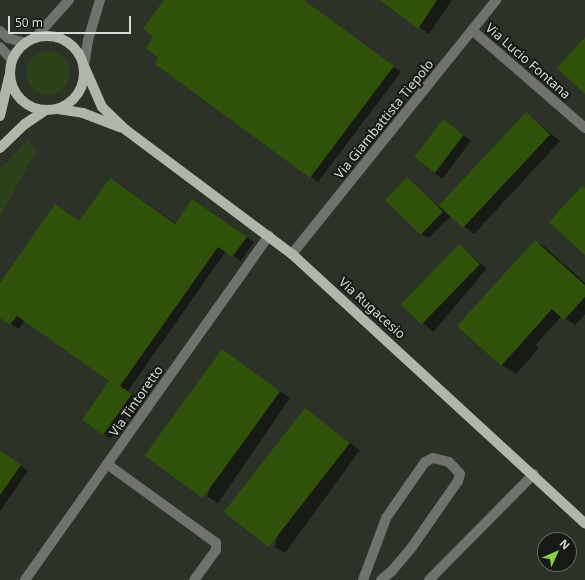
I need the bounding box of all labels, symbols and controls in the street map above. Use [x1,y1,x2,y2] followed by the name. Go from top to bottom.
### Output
[10,8,133,34] scale bar
[15,14,43,31] text: 50 m
[482,20,574,102] street label: Via Lucio Fontana
[331,56,437,182] street label: Via Giambattista Tiepolo
[335,274,409,342] street label: Via Rugacesio
[106,363,166,439] street label: Via Tintoretto
[537,532,577,572] north arrow
[557,535,574,552] text: N

